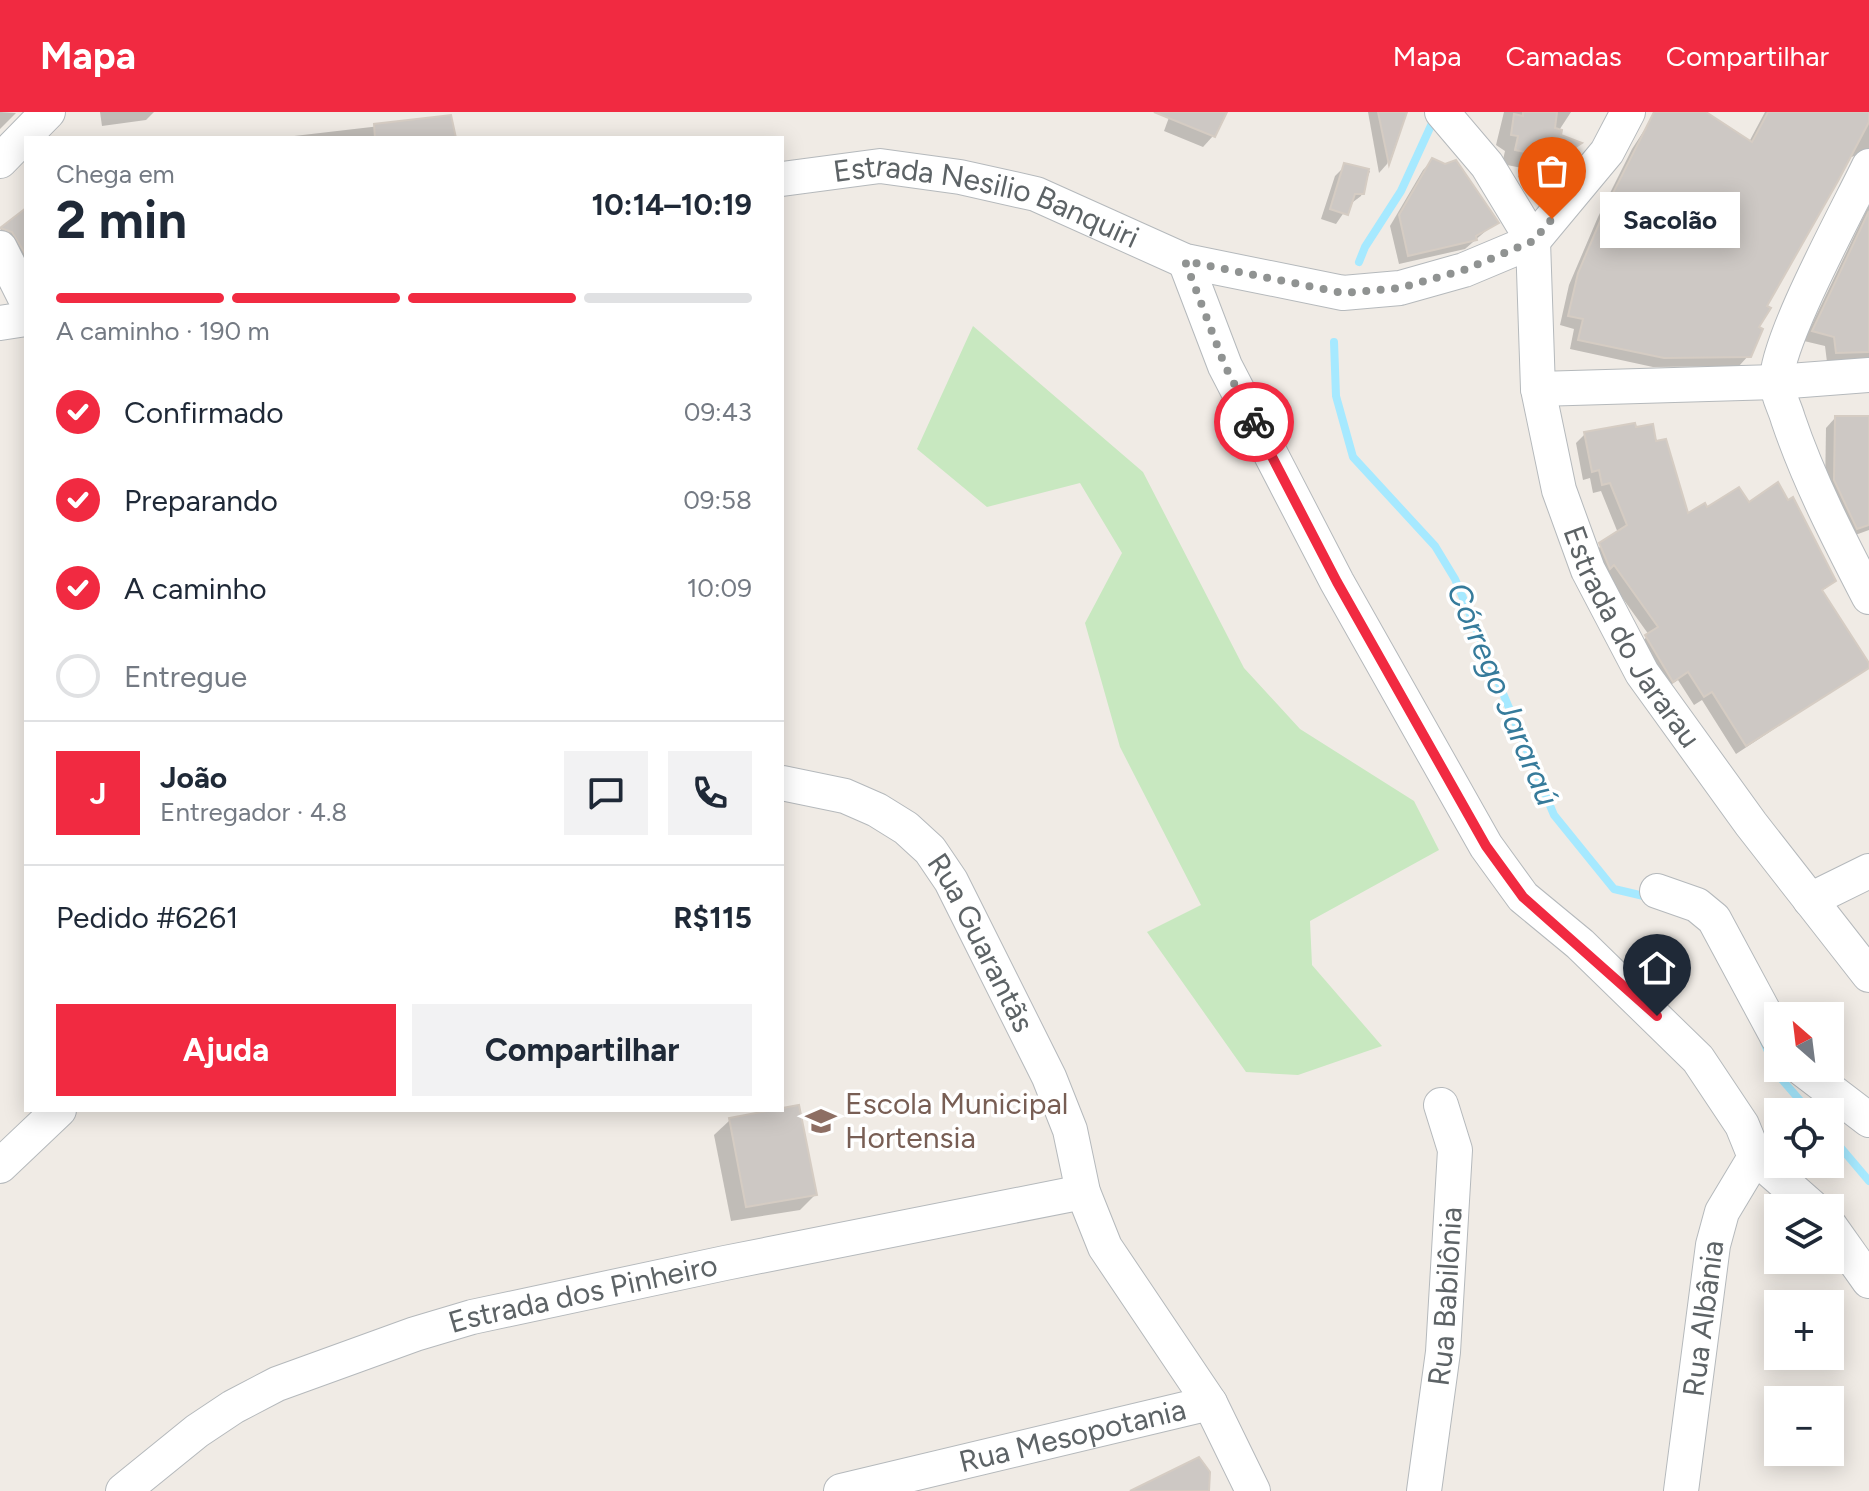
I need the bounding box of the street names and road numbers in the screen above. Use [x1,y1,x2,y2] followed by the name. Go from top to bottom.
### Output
[831,147,1145,256] street label: Estrada Nesilio Banquiri
[1556,521,1709,755] street label: Estrada do Jararau
[920,846,1042,1038] street label: Rua Guarantãs
[1420,1206,1470,1388] street label: Rua Babilônia
[1674,1238,1731,1399] street label: Rua Albânia
[444,1246,721,1341] street label: Estrada dos Pinheiro
[955,1390,1190,1480] street label: Rua Mesopotania

